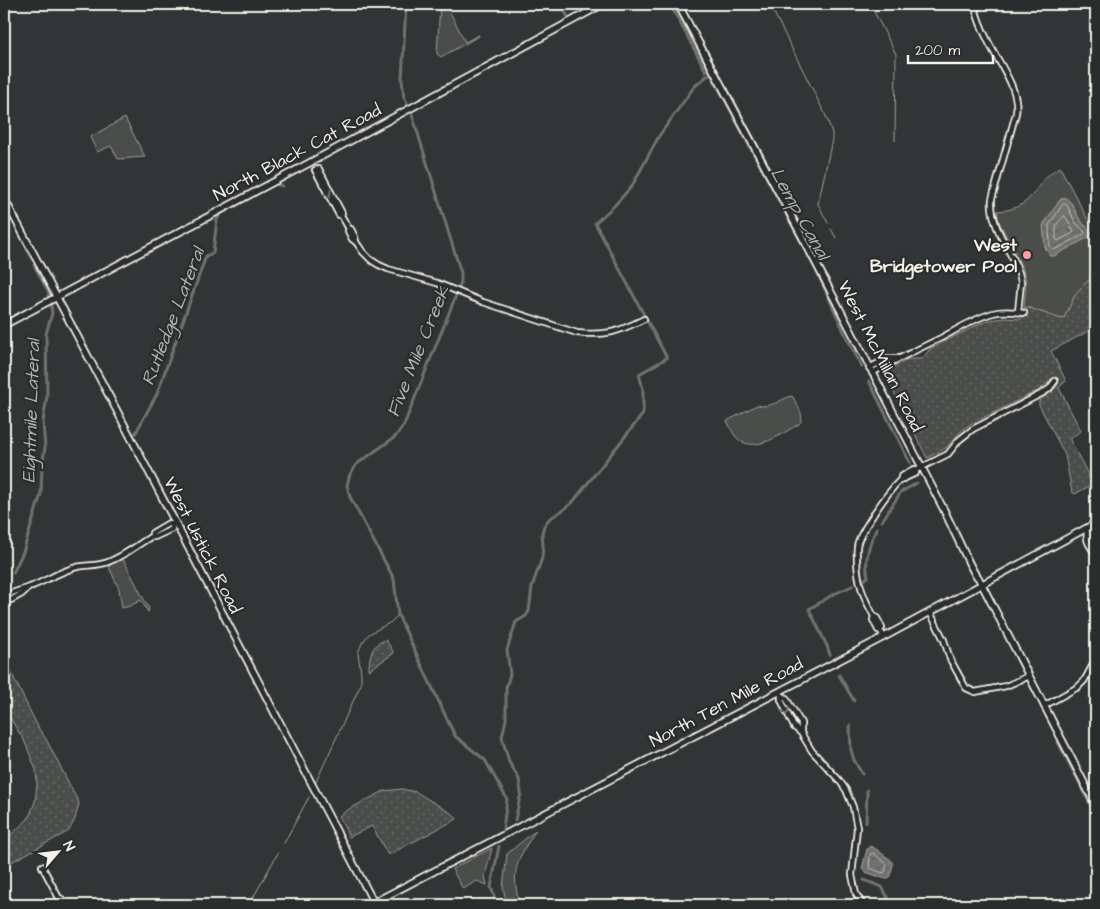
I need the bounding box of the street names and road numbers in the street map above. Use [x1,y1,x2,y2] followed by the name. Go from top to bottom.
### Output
[209,98,386,207] street label: North Black Cat Road
[832,276,929,436] street label: West McMillan Road
[157,473,248,618] street label: West Ustick Road
[645,651,807,754] street label: North Ten Mile Road

